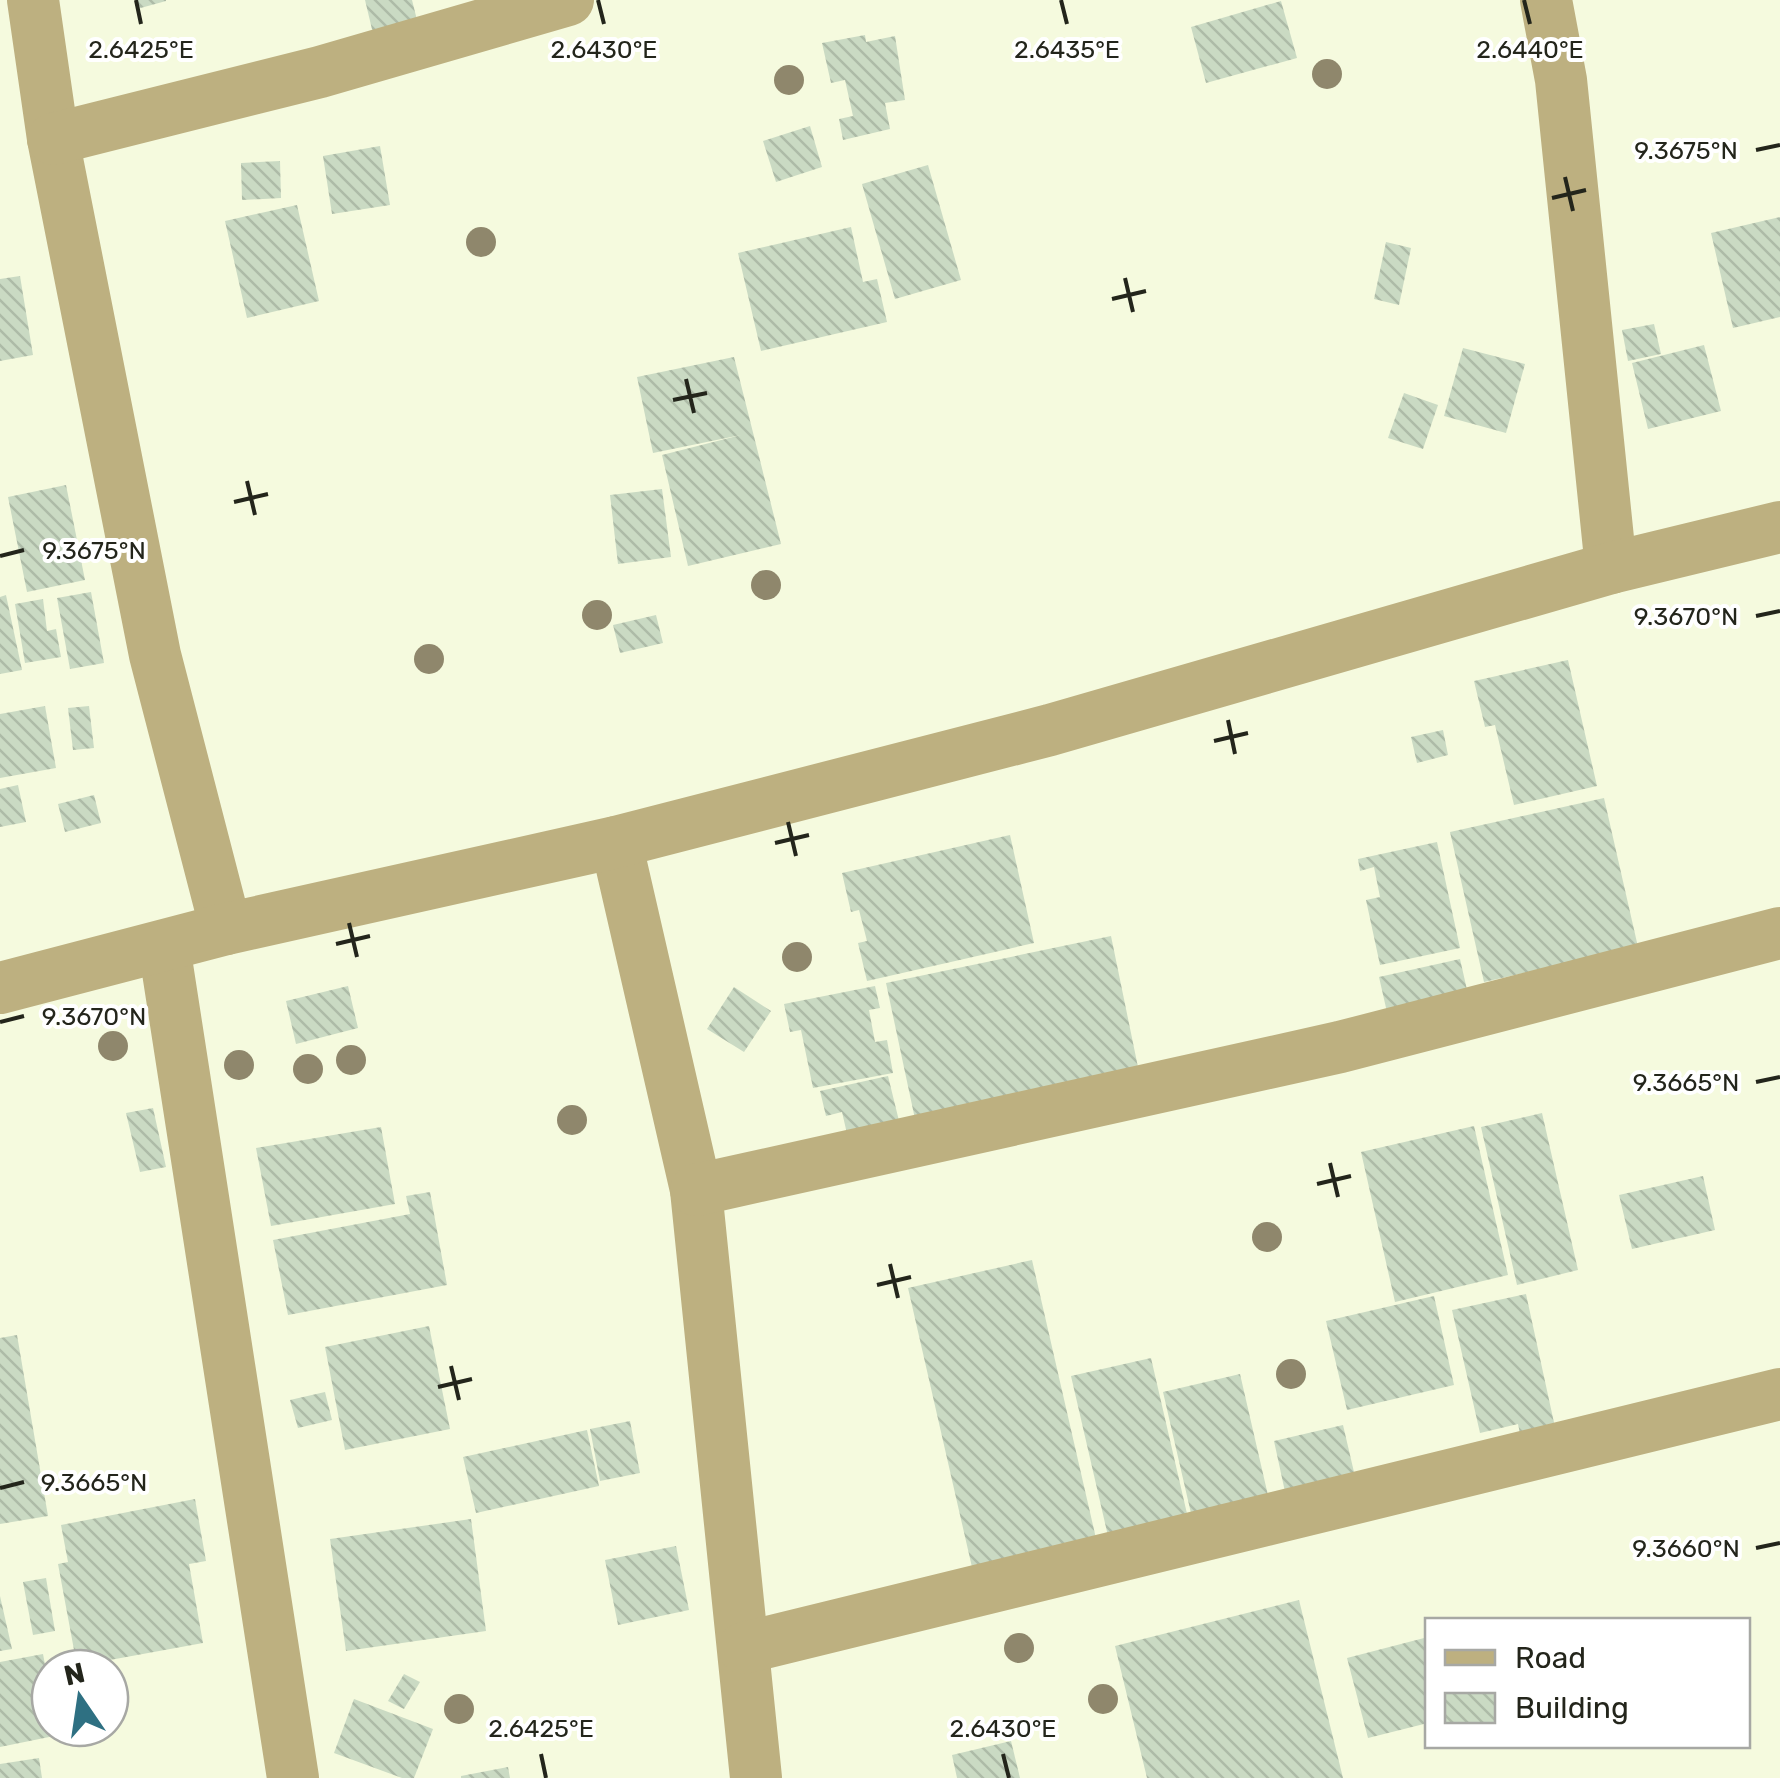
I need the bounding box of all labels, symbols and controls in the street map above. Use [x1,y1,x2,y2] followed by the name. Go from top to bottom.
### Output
[88,35,194,64] text: 2.6425°E
[550,35,658,64] text: 2.6430°E
[1014,35,1120,64] text: 2.6435°E
[1476,35,1584,64] text: 2.6440°E
[1634,136,1738,165] text: 9.3675°N
[42,536,146,565] text: 9.3675°N
[1634,602,1738,631] text: 9.3670°N
[42,1002,146,1031] text: 9.3670°N
[1633,1068,1739,1097] text: 9.3665°N
[41,1468,147,1497] text: 9.3665°N
[1632,1534,1740,1563] text: 9.3660°N
[1425,1618,1750,1748] legend
[1515,1640,1586,1676] text: Road
[30,1648,130,1748] north arrow
[61,1656,88,1692] text: N
[1515,1690,1629,1726] text: Building
[488,1714,594,1743] text: 2.6425°E
[949,1714,1057,1743] text: 2.6430°E

